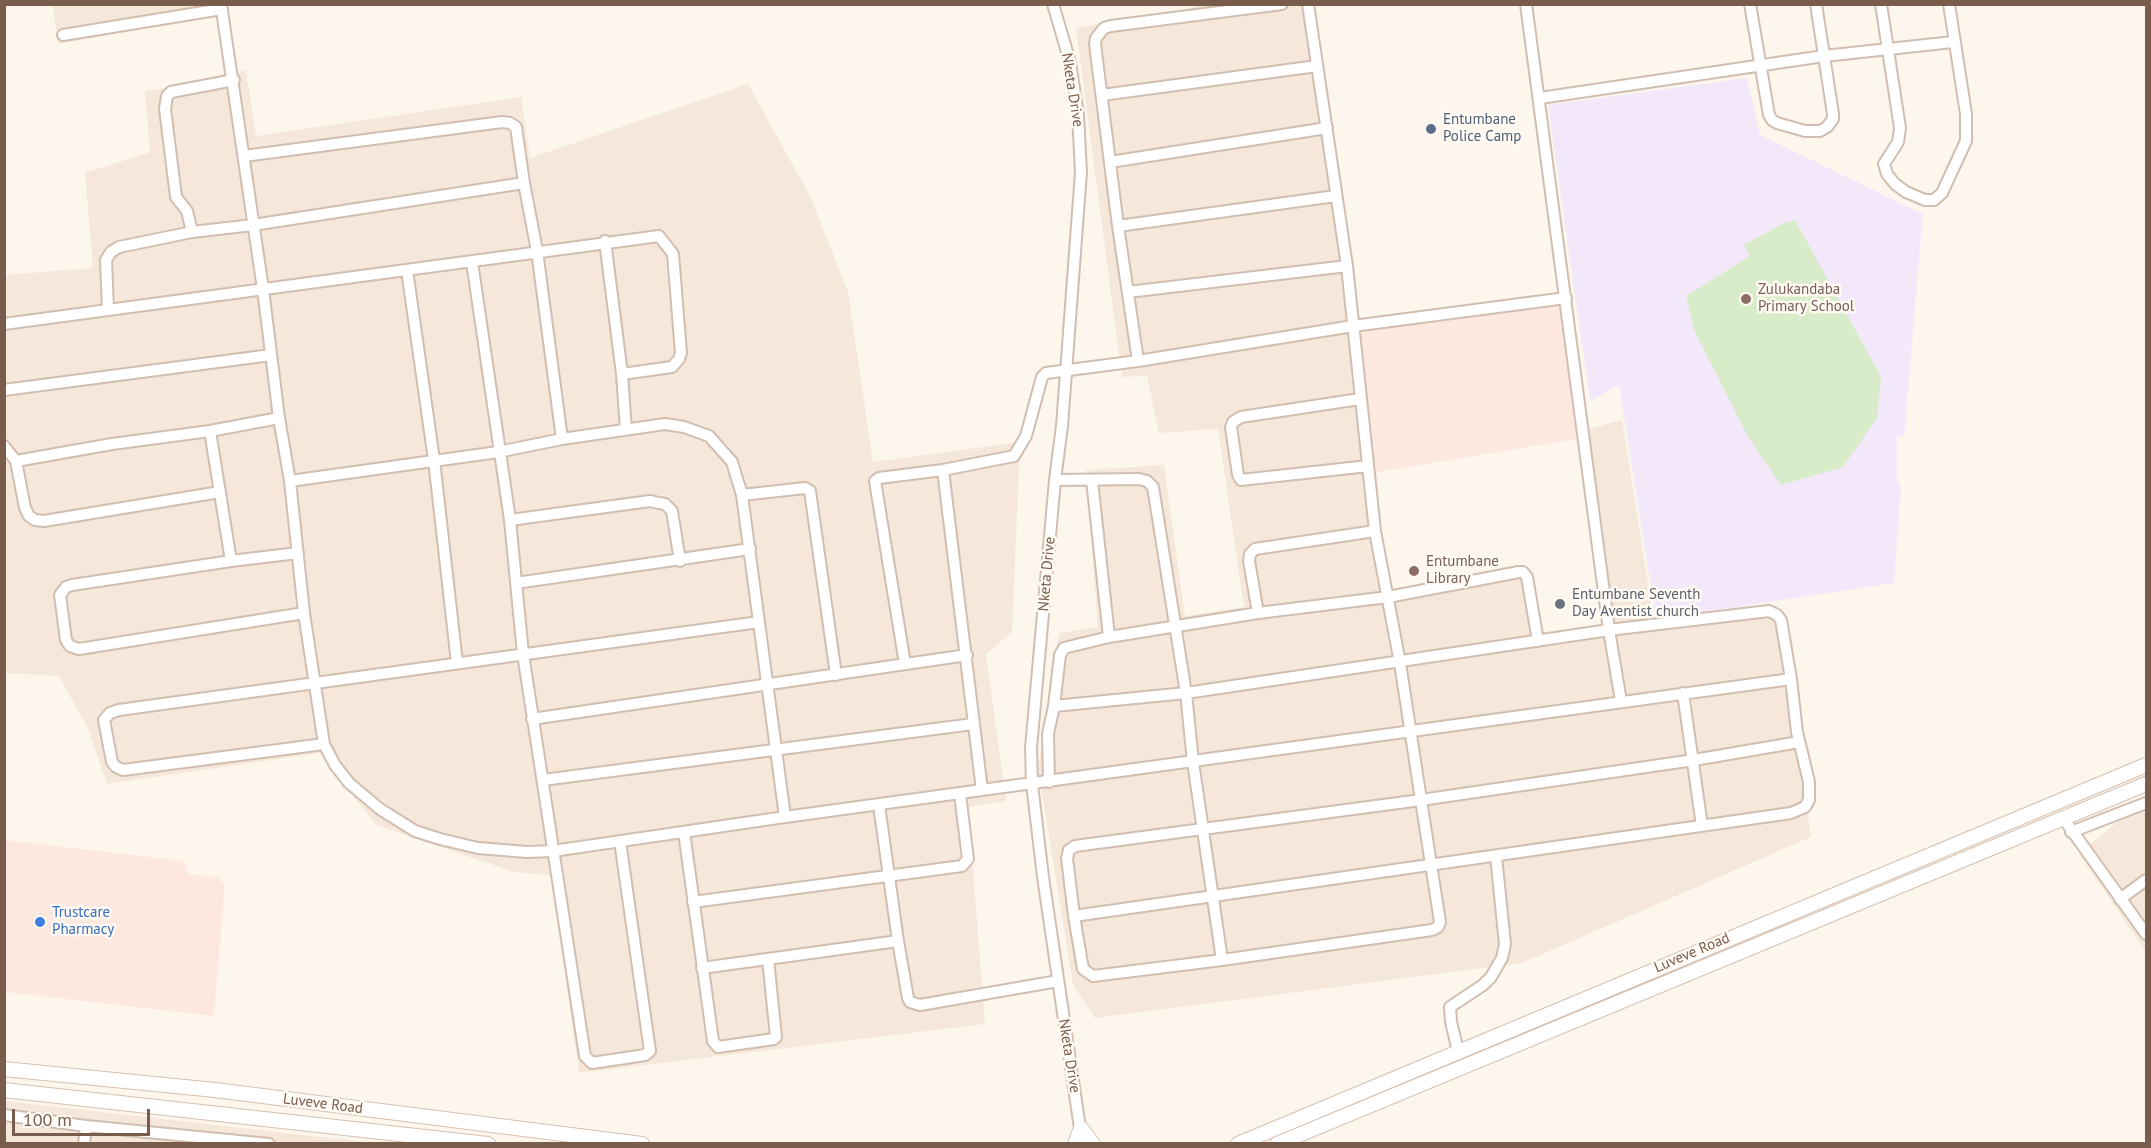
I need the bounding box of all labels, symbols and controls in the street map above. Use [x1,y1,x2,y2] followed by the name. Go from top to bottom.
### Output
[1057,52,1087,128] street label: Nketa Drive
[1443,111,1521,146] place label: Entumbane Police Camp
[1424,122,1438,136] marker: Entumbane Police Camp
[1758,281,1854,316] place label: Zulukandaba Primary School
[1739,292,1753,306] marker: Zulukandaba Primary School
[1035,536,1059,612] street label: Nketa Drive
[1426,553,1499,588] place label: Entumbane Library
[1407,564,1421,578] marker: Entumbane Library
[1572,586,1700,621] place label: Entumbane Seventh Day Aventist church
[1553,597,1567,611] marker: Entumbane Seventh Day Aventist church
[52,904,114,939] place label: Trustcare Pharmacy
[33,915,47,929] marker: Trustcare Pharmacy
[1652,929,1732,977] street label: Luveve Road
[1054,1018,1084,1094] street label: Nketa Drive
[282,1090,364,1118] street label: Luveve Road
[15,1097,153,1135] scale bar
[23,1108,72,1131] text: 100 m

